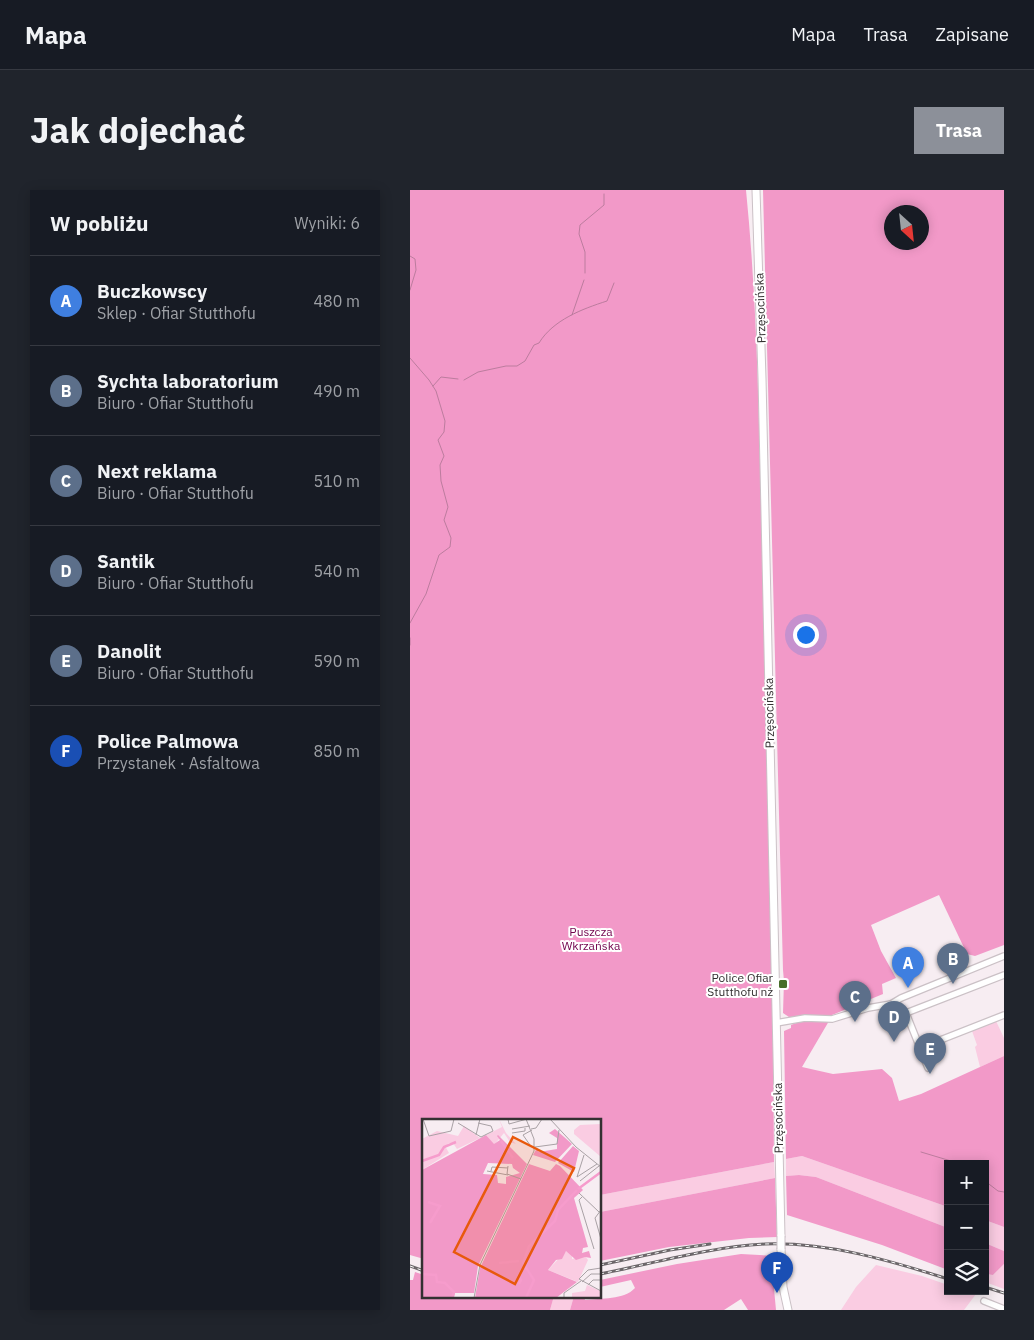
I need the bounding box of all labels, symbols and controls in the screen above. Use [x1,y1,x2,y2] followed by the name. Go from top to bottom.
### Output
[25,19,87,51] text: Mapa
[791,23,836,46] text: Mapa
[864,23,908,46] text: Trasa
[936,23,1009,46] text: Zapisane
[30,107,246,153] text: Jak dojechać
[914,107,1004,154] button: Trasa
[884,205,929,250] north arrow
[50,209,149,237] text: W pobliżu
[294,213,360,233] text: Wyniki: 6
[751,272,769,344] street label: Przęsocińska
[97,279,207,303] text: Buczkowscy
[61,291,71,311] text: A
[313,291,360,311] text: 480 m
[97,303,256,323] text: Sklep · Ofiar Stutthofu
[97,369,279,393] text: Sychta laboratorium
[61,381,71,401] text: B
[313,381,360,401] text: 490 m
[97,393,254,413] text: Biuro · Ofiar Stutthofu
[97,459,217,483] text: Next reklama
[61,471,71,491] text: C
[313,471,360,491] text: 510 m
[97,483,254,503] text: Biuro · Ofiar Stutthofu
[97,549,155,573] text: Santik
[60,561,72,581] text: D
[313,561,360,581] text: 540 m
[97,573,254,593] text: Biuro · Ofiar Stutthofu
[793,622,819,648] your location
[97,639,162,663] text: Danolit
[61,651,71,671] text: E
[313,651,360,671] text: 590 m
[97,663,254,683] text: Biuro · Ofiar Stutthofu
[761,677,777,748] street label: Przęsocińska
[97,729,239,753] text: Police Palmowa
[61,741,71,761] text: F
[313,741,360,761] text: 850 m
[97,753,260,773] text: Przystanek · Asfaltowa
[562,924,621,953] park label: Puszcza Wkrzańska
[937,943,969,984] pin: B
[892,947,924,988] pin: A
[707,970,774,999] place label: Police Ofiar Stutthofu nż
[777,978,789,990] marker: Police Ofiar Stutthofu nż
[839,981,871,1022] pin: C
[878,1001,910,1042] pin: D
[914,1033,946,1074] pin: E
[770,1082,786,1153] street label: Przęsocińska
[422,1119,601,1298] inset map
[944,1160,989,1295] map controls
[944,1160,989,1205] button: +
[944,1205,989,1250] button: −
[944,1250,989,1295] button: layers
[761,1252,793,1293] pin: F

